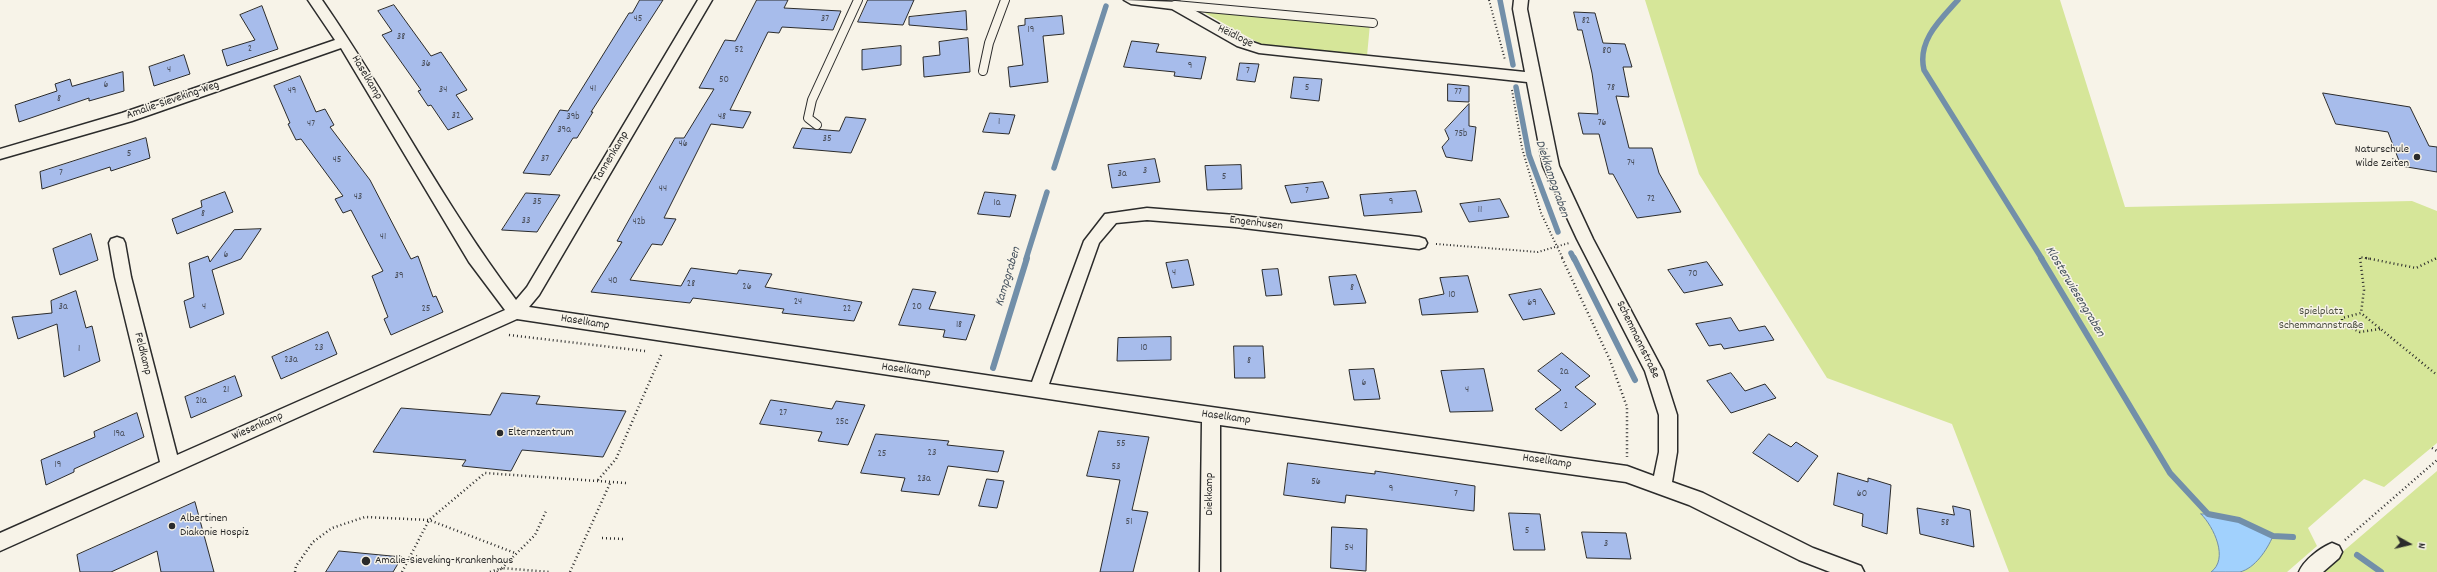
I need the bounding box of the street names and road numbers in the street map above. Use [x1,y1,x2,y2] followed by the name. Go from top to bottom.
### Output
[1215,22,1255,52] street label: Heidloge
[347,53,385,103] street label: Haselkamp
[125,78,221,124] street label: Amalie-Sieveking-Weg
[591,129,633,185] street label: Tannenkamp
[1229,214,1283,234] street label: Engenhusen
[1612,299,1662,381] street label: Schemmannstraße
[560,312,610,334] street label: Haselkamp
[130,331,154,377] street label: Feldkamp
[881,360,931,382] street label: Haselkamp
[1201,407,1251,429] street label: Haselkamp
[230,409,286,445] street label: Wiesenkamp
[1522,451,1572,473] street label: Haselkamp
[1203,473,1217,515] street label: Diekkamp

